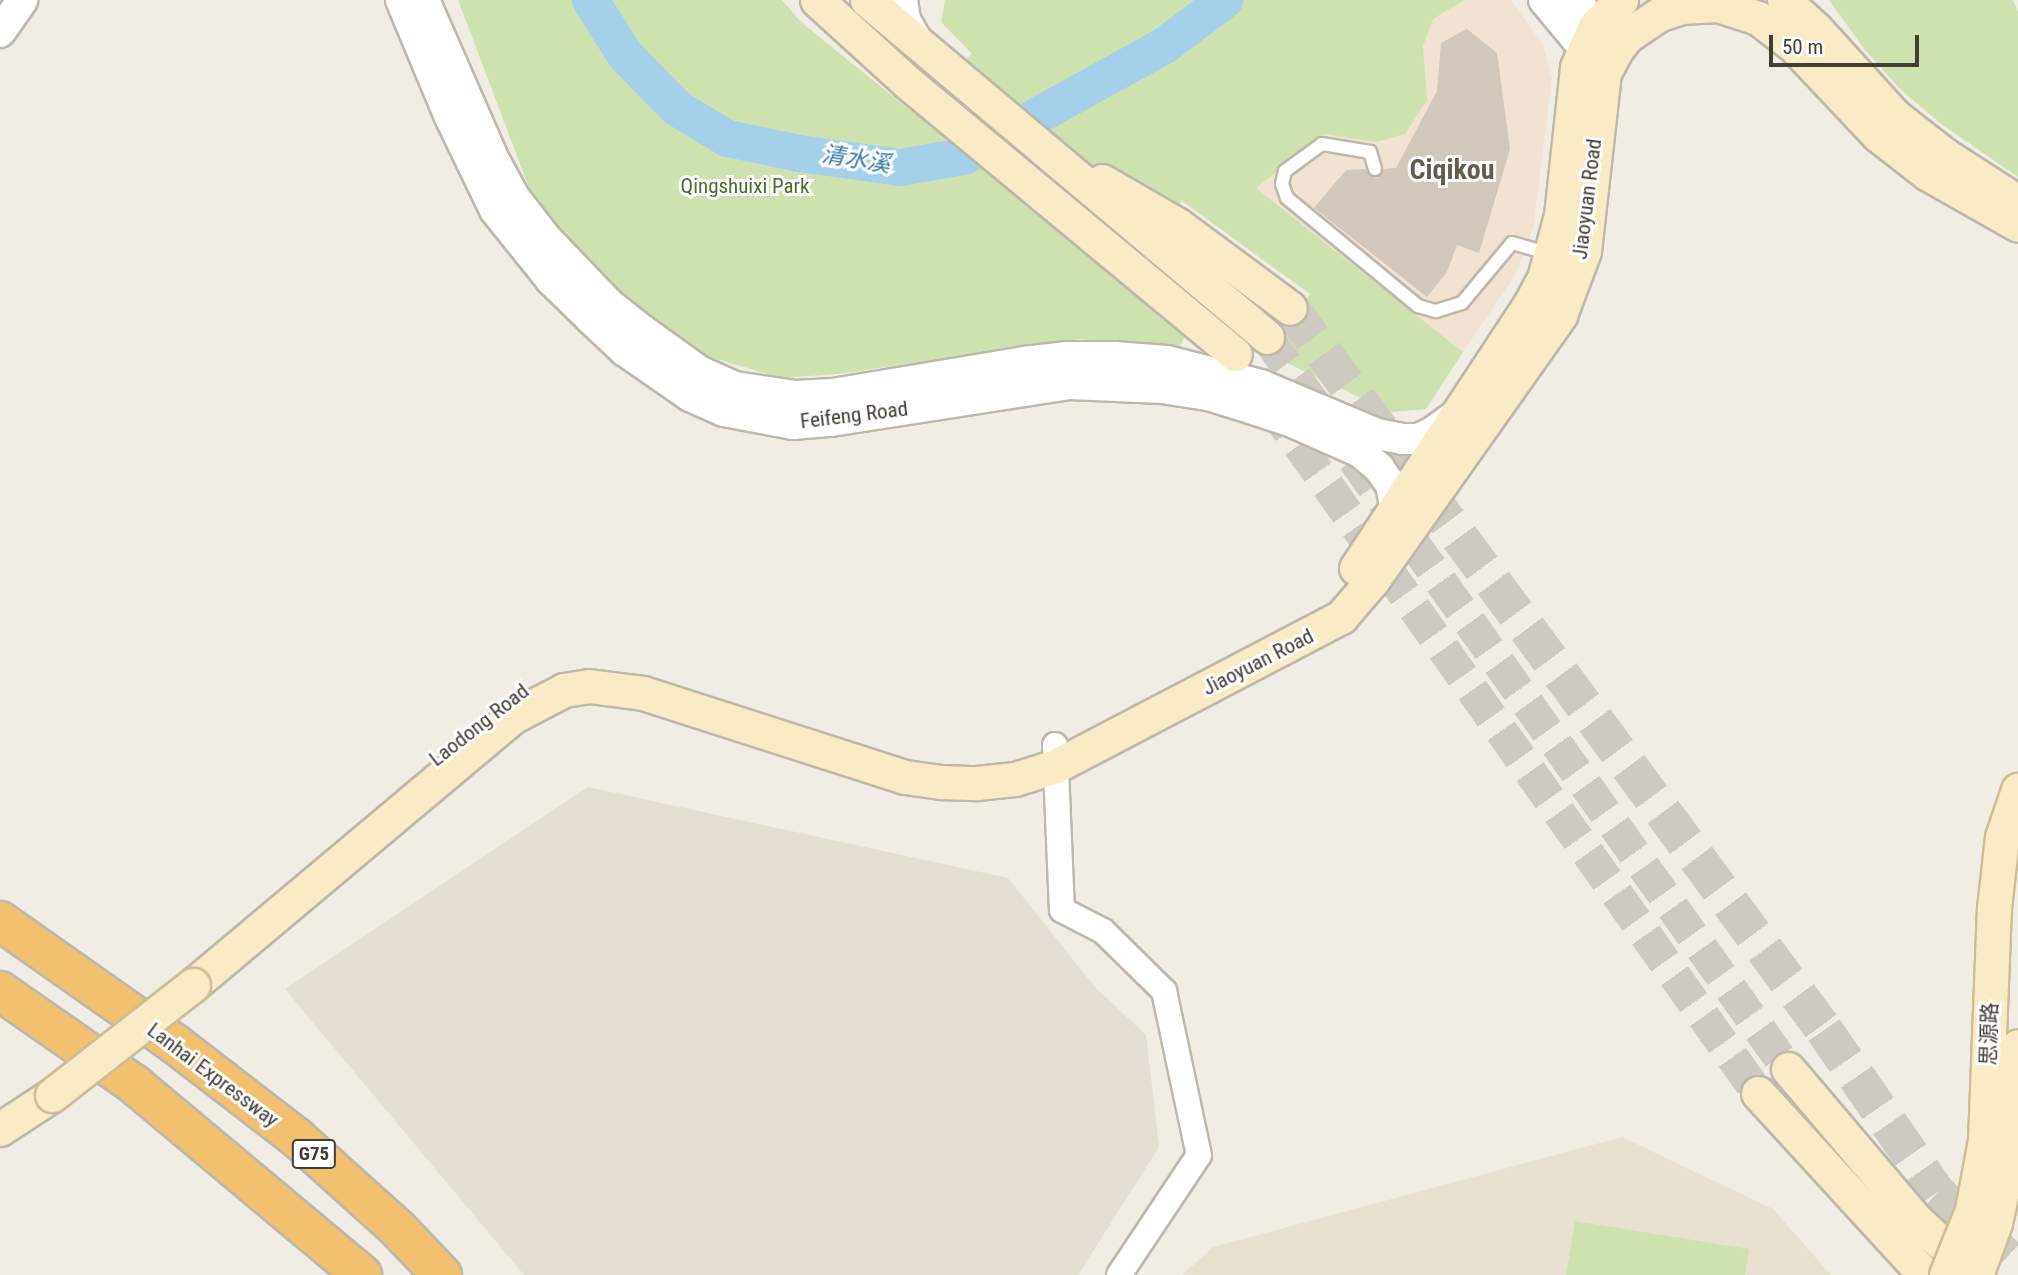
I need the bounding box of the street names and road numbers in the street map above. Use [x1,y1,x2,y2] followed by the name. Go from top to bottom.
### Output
[1567,137,1607,261] street label: Jiaoyuan Road
[799,396,909,434] street label: Feifeng Road
[1198,623,1318,701] street label: Jiaoyuan Road
[424,678,534,772] street label: Laodong Road
[1975,1002,2003,1066] street label: 思源路
[142,1018,284,1132] street label: Lanhai Expressway
[291,1138,337,1170] road number: G75

